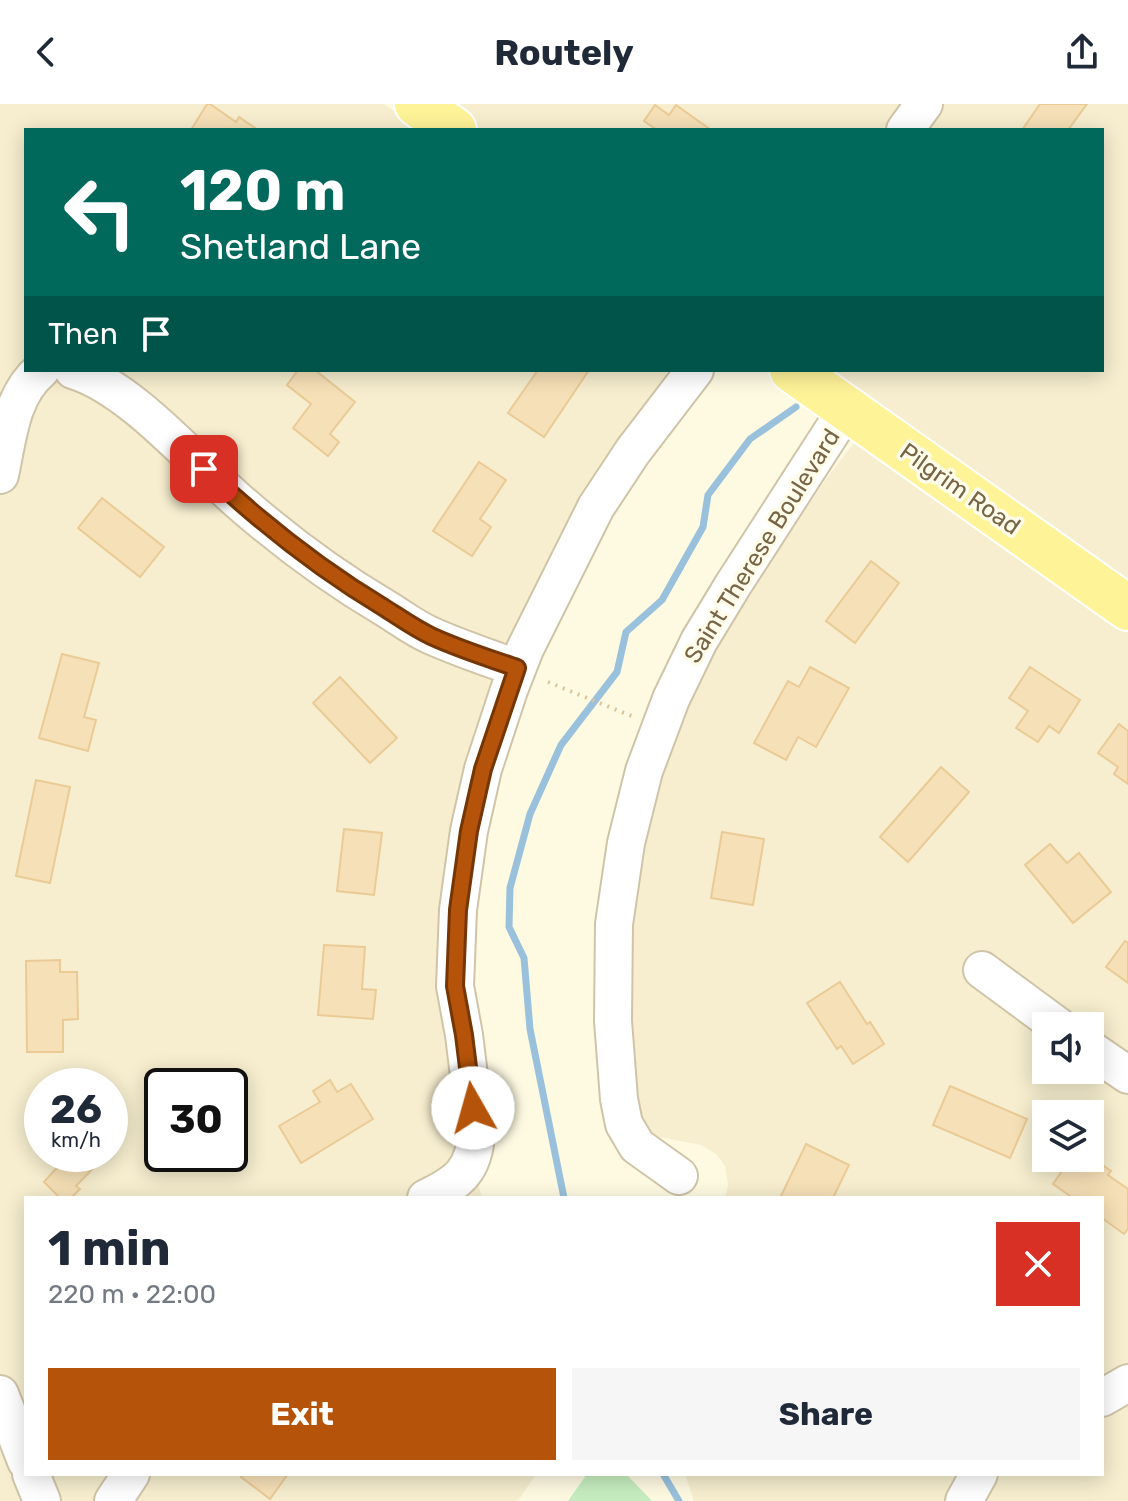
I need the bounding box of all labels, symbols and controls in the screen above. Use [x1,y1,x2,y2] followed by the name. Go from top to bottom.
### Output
[24,30,68,74] icon: back
[1060,30,1104,74] icon: share
[494,31,634,74] text: Routely
[180,158,346,224] text: 120 m
[48,160,152,264] icon: left
[180,225,421,268] text: Shetland Lane
[134,312,178,356] icon: arrive
[48,316,118,352] text: Then
[678,424,846,668] street label: Saint Therese Boulevard
[170,435,238,503] pin
[894,437,1026,541] street label: Pilgrim Road
[182,447,226,491] icon: arrive
[1032,1012,1104,1172] map controls
[1032,1012,1104,1084] button: sound
[431,1066,515,1150] position arrow
[144,1068,248,1172] speed limit sign: 30
[50,1086,102,1133] text: 26
[1032,1100,1104,1172] button: layers
[51,1128,101,1152] text: km/h
[48,1220,171,1277] text: 1 min
[996,1222,1080,1306] button: close
[48,1279,216,1310] text: 220 m · 22:00
[48,1368,556,1460] button: Exit
[572,1368,1080,1460] button: Share

